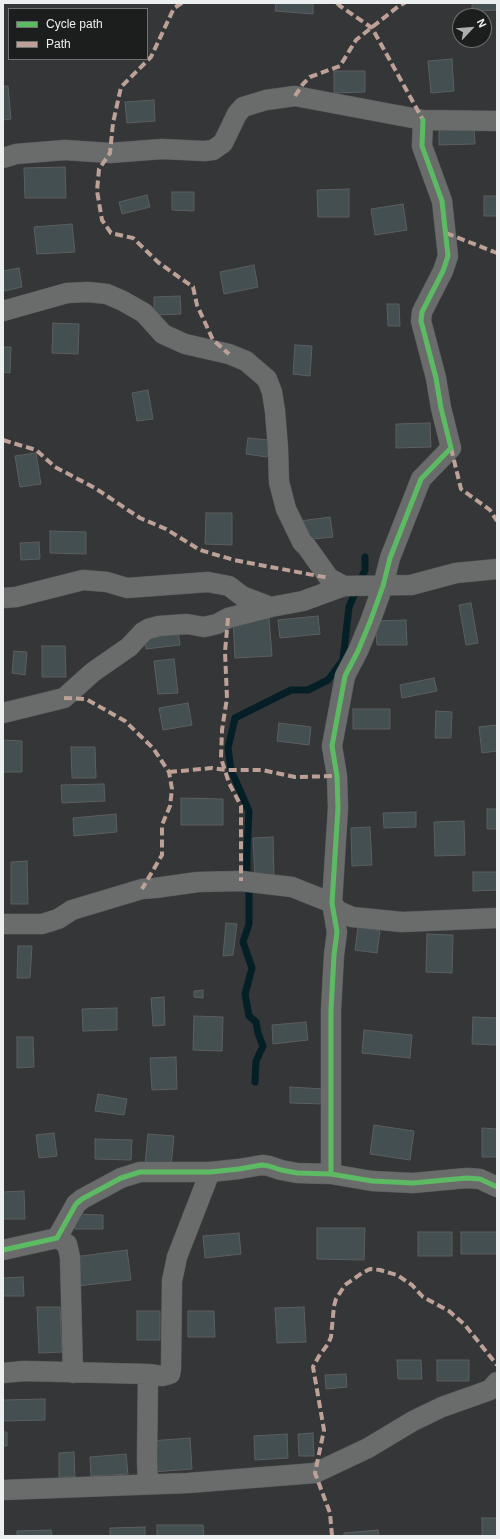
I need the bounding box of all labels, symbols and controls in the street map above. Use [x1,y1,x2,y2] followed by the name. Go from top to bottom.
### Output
[8,8,148,60] legend
[452,8,492,48] north arrow
[46,17,103,31] text: Cycle path
[475,17,489,29] text: N
[46,37,71,51] text: Path

